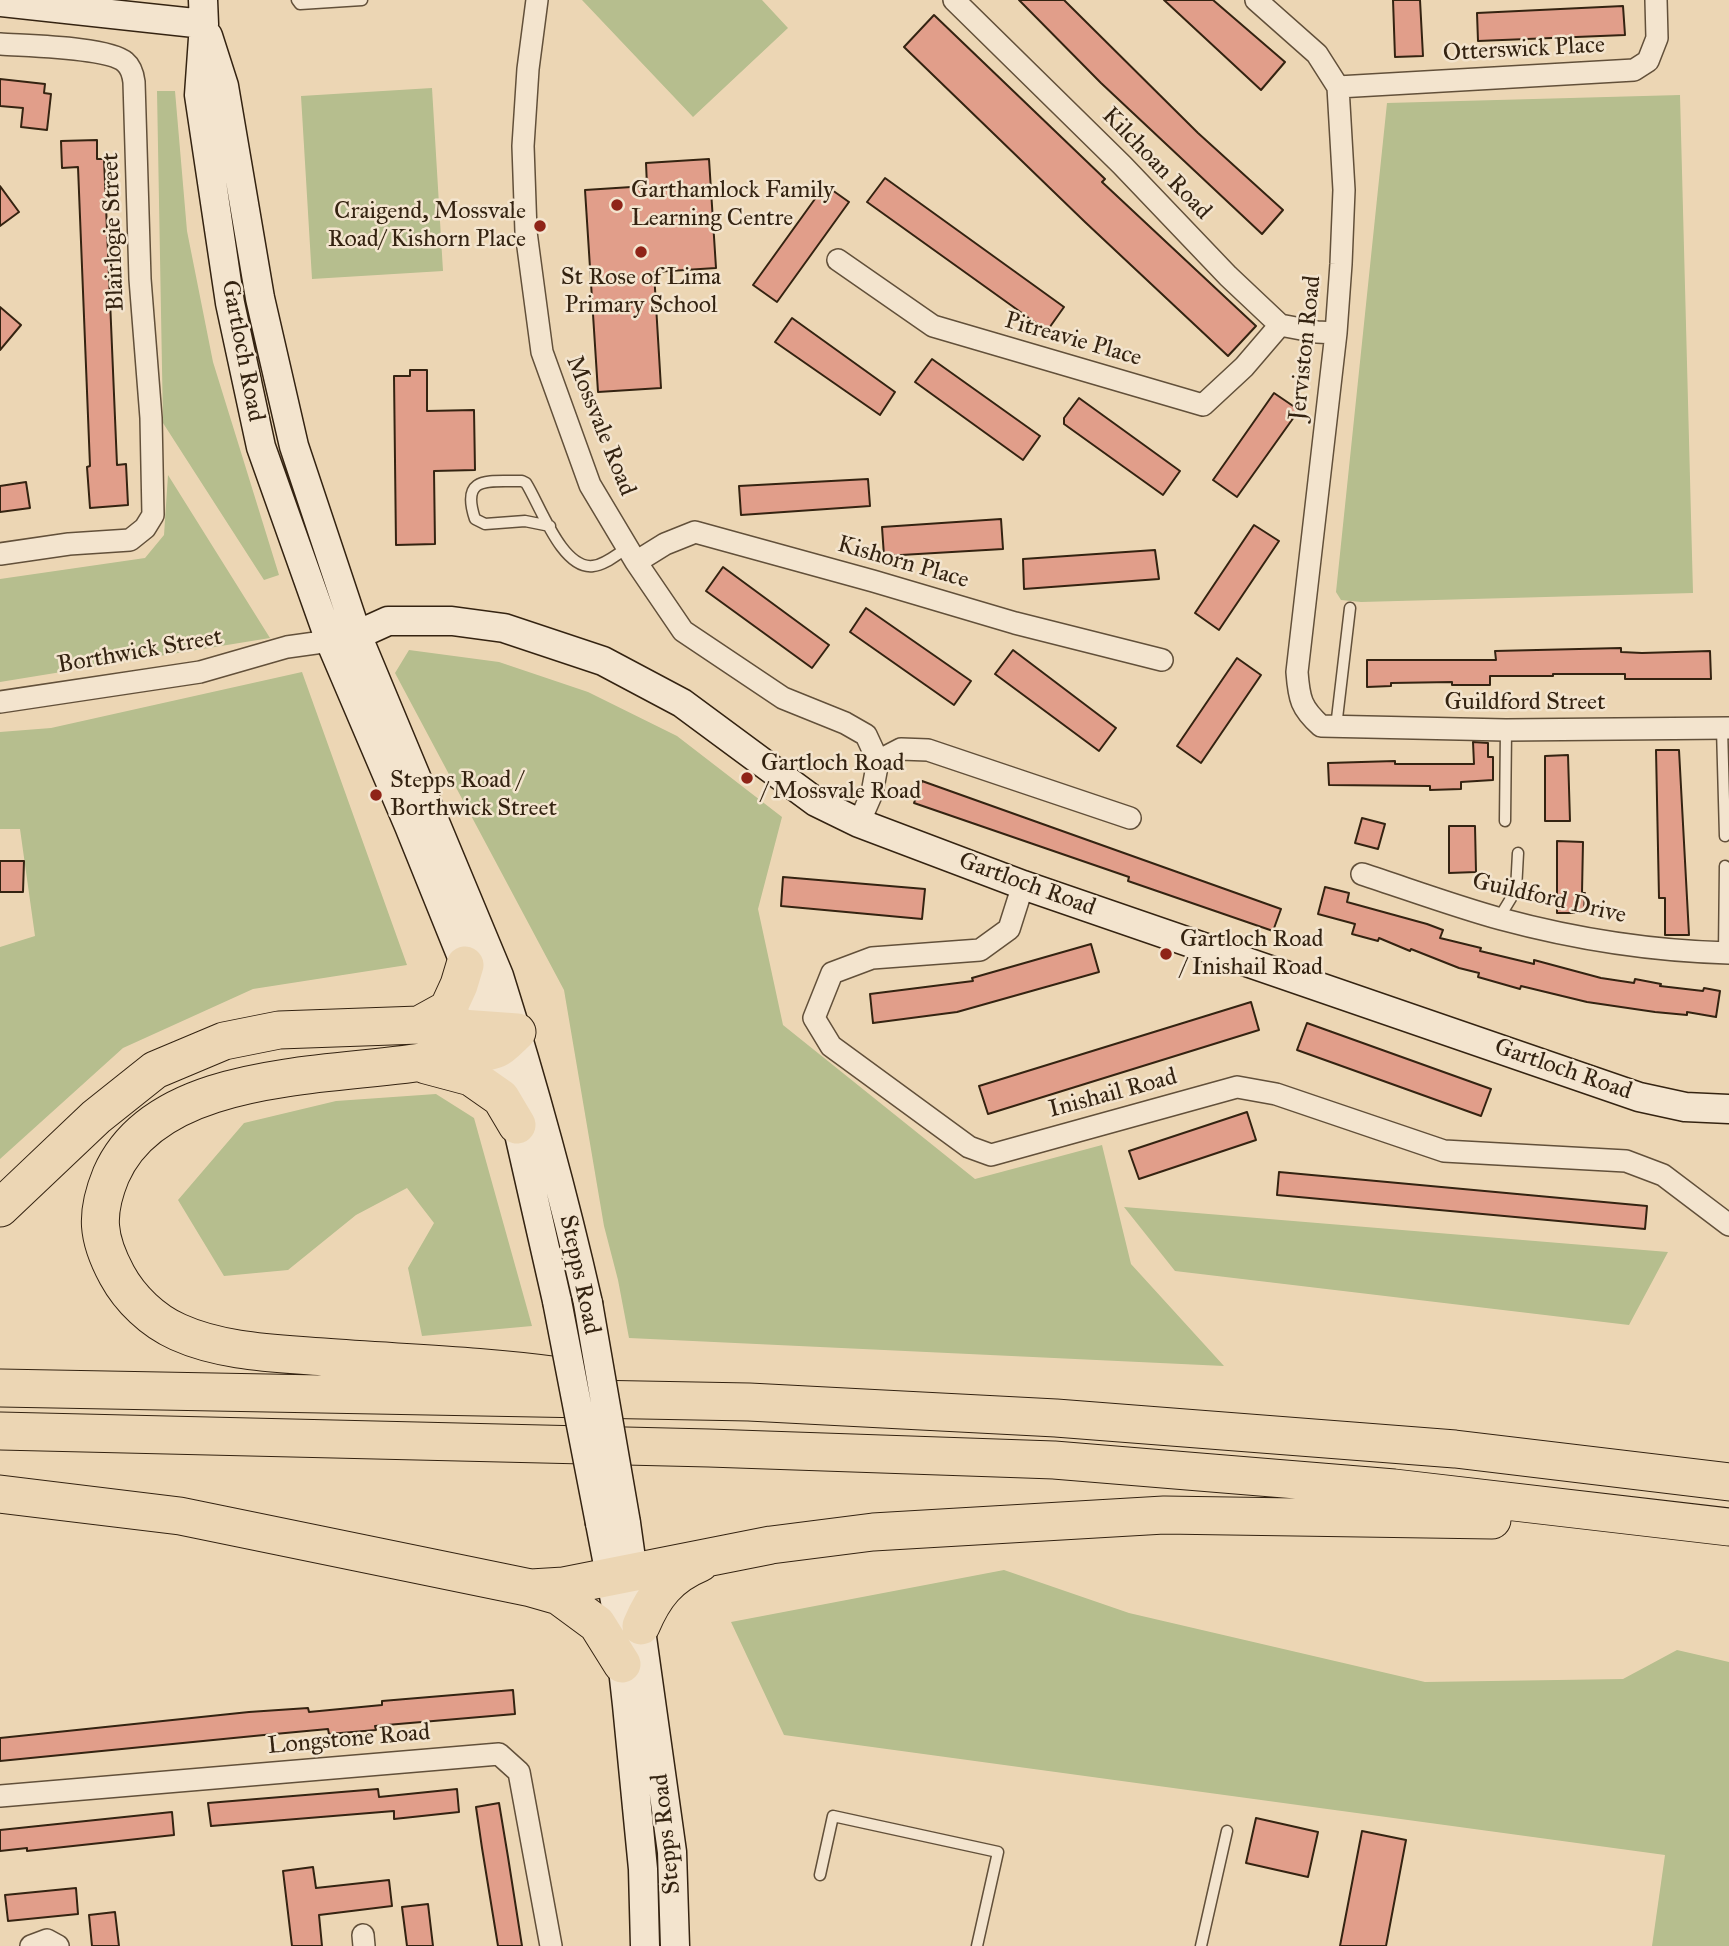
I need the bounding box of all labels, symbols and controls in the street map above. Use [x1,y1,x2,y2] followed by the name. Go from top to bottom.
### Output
[1442,31,1606,69] street label: Otterswick Place
[1095,102,1217,226] street label: Kilchoan Road
[97,152,131,312] street label: Blairlogie Street
[631,177,834,233] place label: Garthamlock Family Learning Centre
[609,197,625,213] marker: Garthamlock Family Learning Centre
[328,198,526,254] place label: Craigend, Mossvale Road/ Kishorn Place
[532,218,548,234] marker: Craigend, Mossvale Road/ Kishorn Place
[633,244,649,260] marker: St Rose of Lima Primary School
[561,264,721,320] place label: St Rose of Lima Primary School
[1284,274,1328,422] street label: Jerviston Road
[214,278,270,424] street label: Gartloch Road
[1001,307,1145,373] street label: Pitreavie Place
[559,352,641,500] street label: Mossvale Road
[834,530,972,596] street label: Kishorn Place
[55,623,225,681] street label: Borthwick Street
[1444,689,1606,717] street label: Guildford Street
[761,750,921,806] place label: Gartloch Road / Mossvale Road
[390,767,557,823] place label: Stepps Road / Borthwick Street
[739,770,755,786] marker: Gartloch Road / Mossvale Road
[368,787,384,803] marker: Stepps Road / Borthwick Street
[955,847,1099,923] street label: Gartloch Road
[1469,867,1629,931] street label: Guildford Drive
[1180,926,1324,982] place label: Gartloch Road / Inishail Road
[1158,946,1174,962] marker: Gartloch Road / Inishail Road
[1490,1033,1636,1107] street label: Gartloch Road
[1046,1063,1180,1125] street label: Inishail Road
[552,1213,606,1337] street label: Stepps Road
[267,1719,431,1761] street label: Longstone Road
[646,1772,688,1896] street label: Stepps Road

